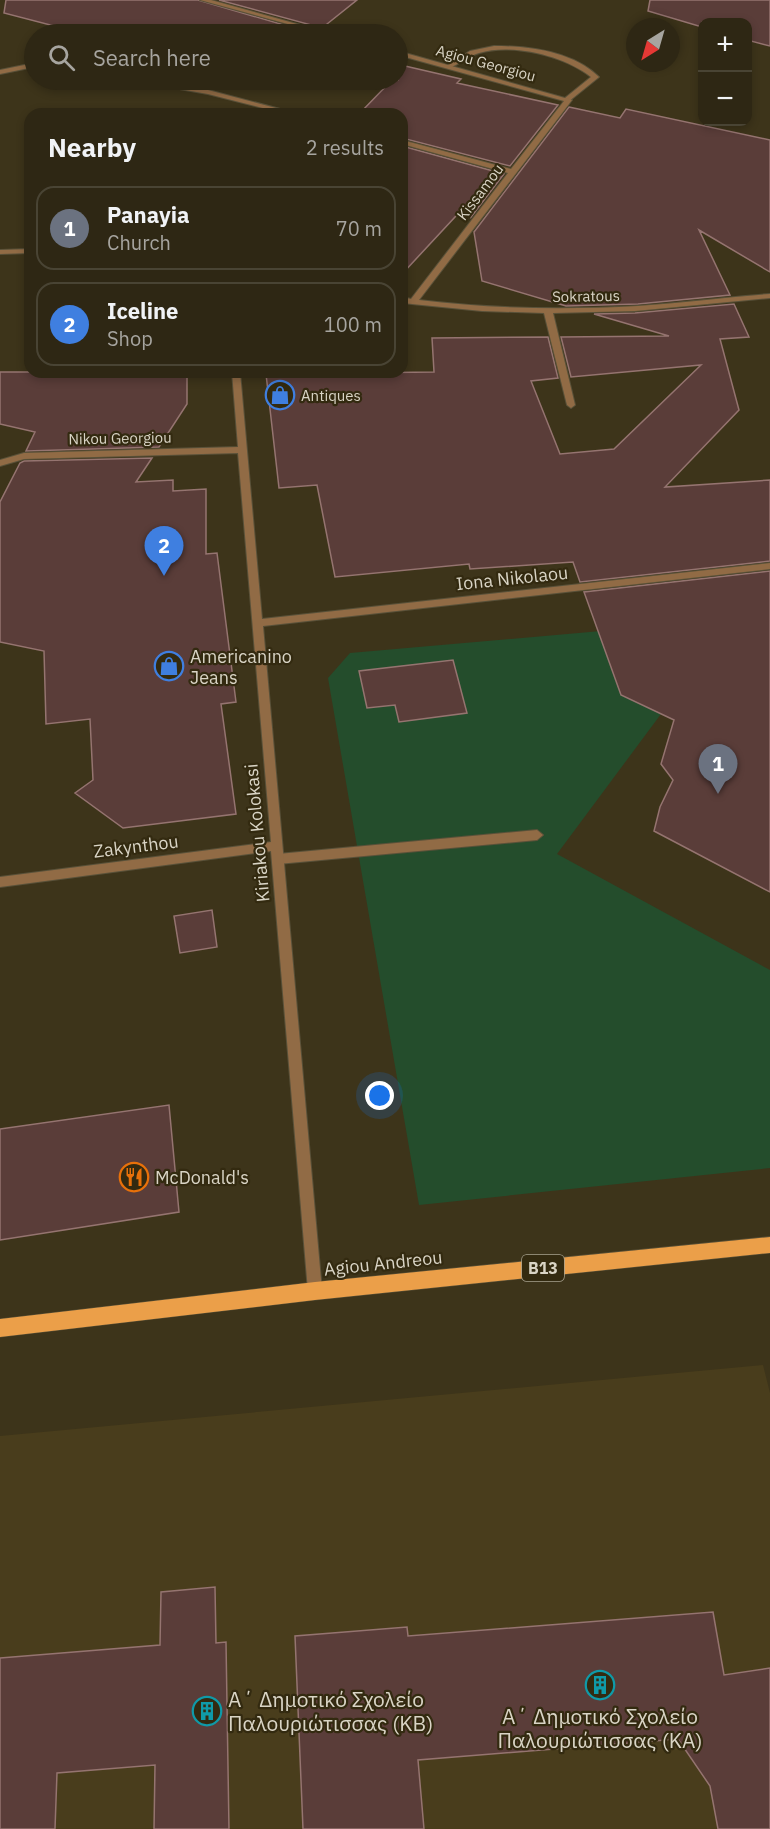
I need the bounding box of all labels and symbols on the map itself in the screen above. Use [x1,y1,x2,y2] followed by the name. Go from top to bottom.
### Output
[626,18,680,72] north arrow
[434,41,538,85] street label: Agiou Georgiou
[453,160,507,224] street label: Kissamou
[552,286,620,306] street label: Sokratous
[264,379,296,411] shop icon: Antiques
[301,386,361,405] place label: Antiques
[68,428,172,448] street label: Nikou Georgiou
[144,526,184,576] pin: 2
[455,561,569,595] street label: Iona Nikolaou
[190,645,292,689] place label: Americanino Jeans
[153,650,185,682] shop icon: Americanino Jeans
[698,744,738,794] pin: 1
[240,763,274,903] street label: Kiriakou Kolokasi
[92,829,180,863] street label: Zakynthou
[365,1081,394,1110] your location
[118,1161,150,1193] restaurant icon: McDonald's
[155,1166,249,1189] place label: McDonald's
[323,1245,443,1281] street label: Agiou Andreou
[522,1255,564,1281] road number: B13
[584,1669,616,1701] building icon: Α΄ Δημοτικό Σχολείο Παλουριώτισσας (ΚΑ)
[228,1685,433,1737] place label: Α΄ Δημοτικό Σχολείο Παλουριώτισσας (ΚΒ)
[191,1695,223,1727] building icon: Α΄ Δημοτικό Σχολείο Παλουριώτισσας (ΚΒ)
[497,1702,703,1754] place label: Α΄ Δημοτικό Σχολείο Παλουριώτισσας (ΚΑ)

